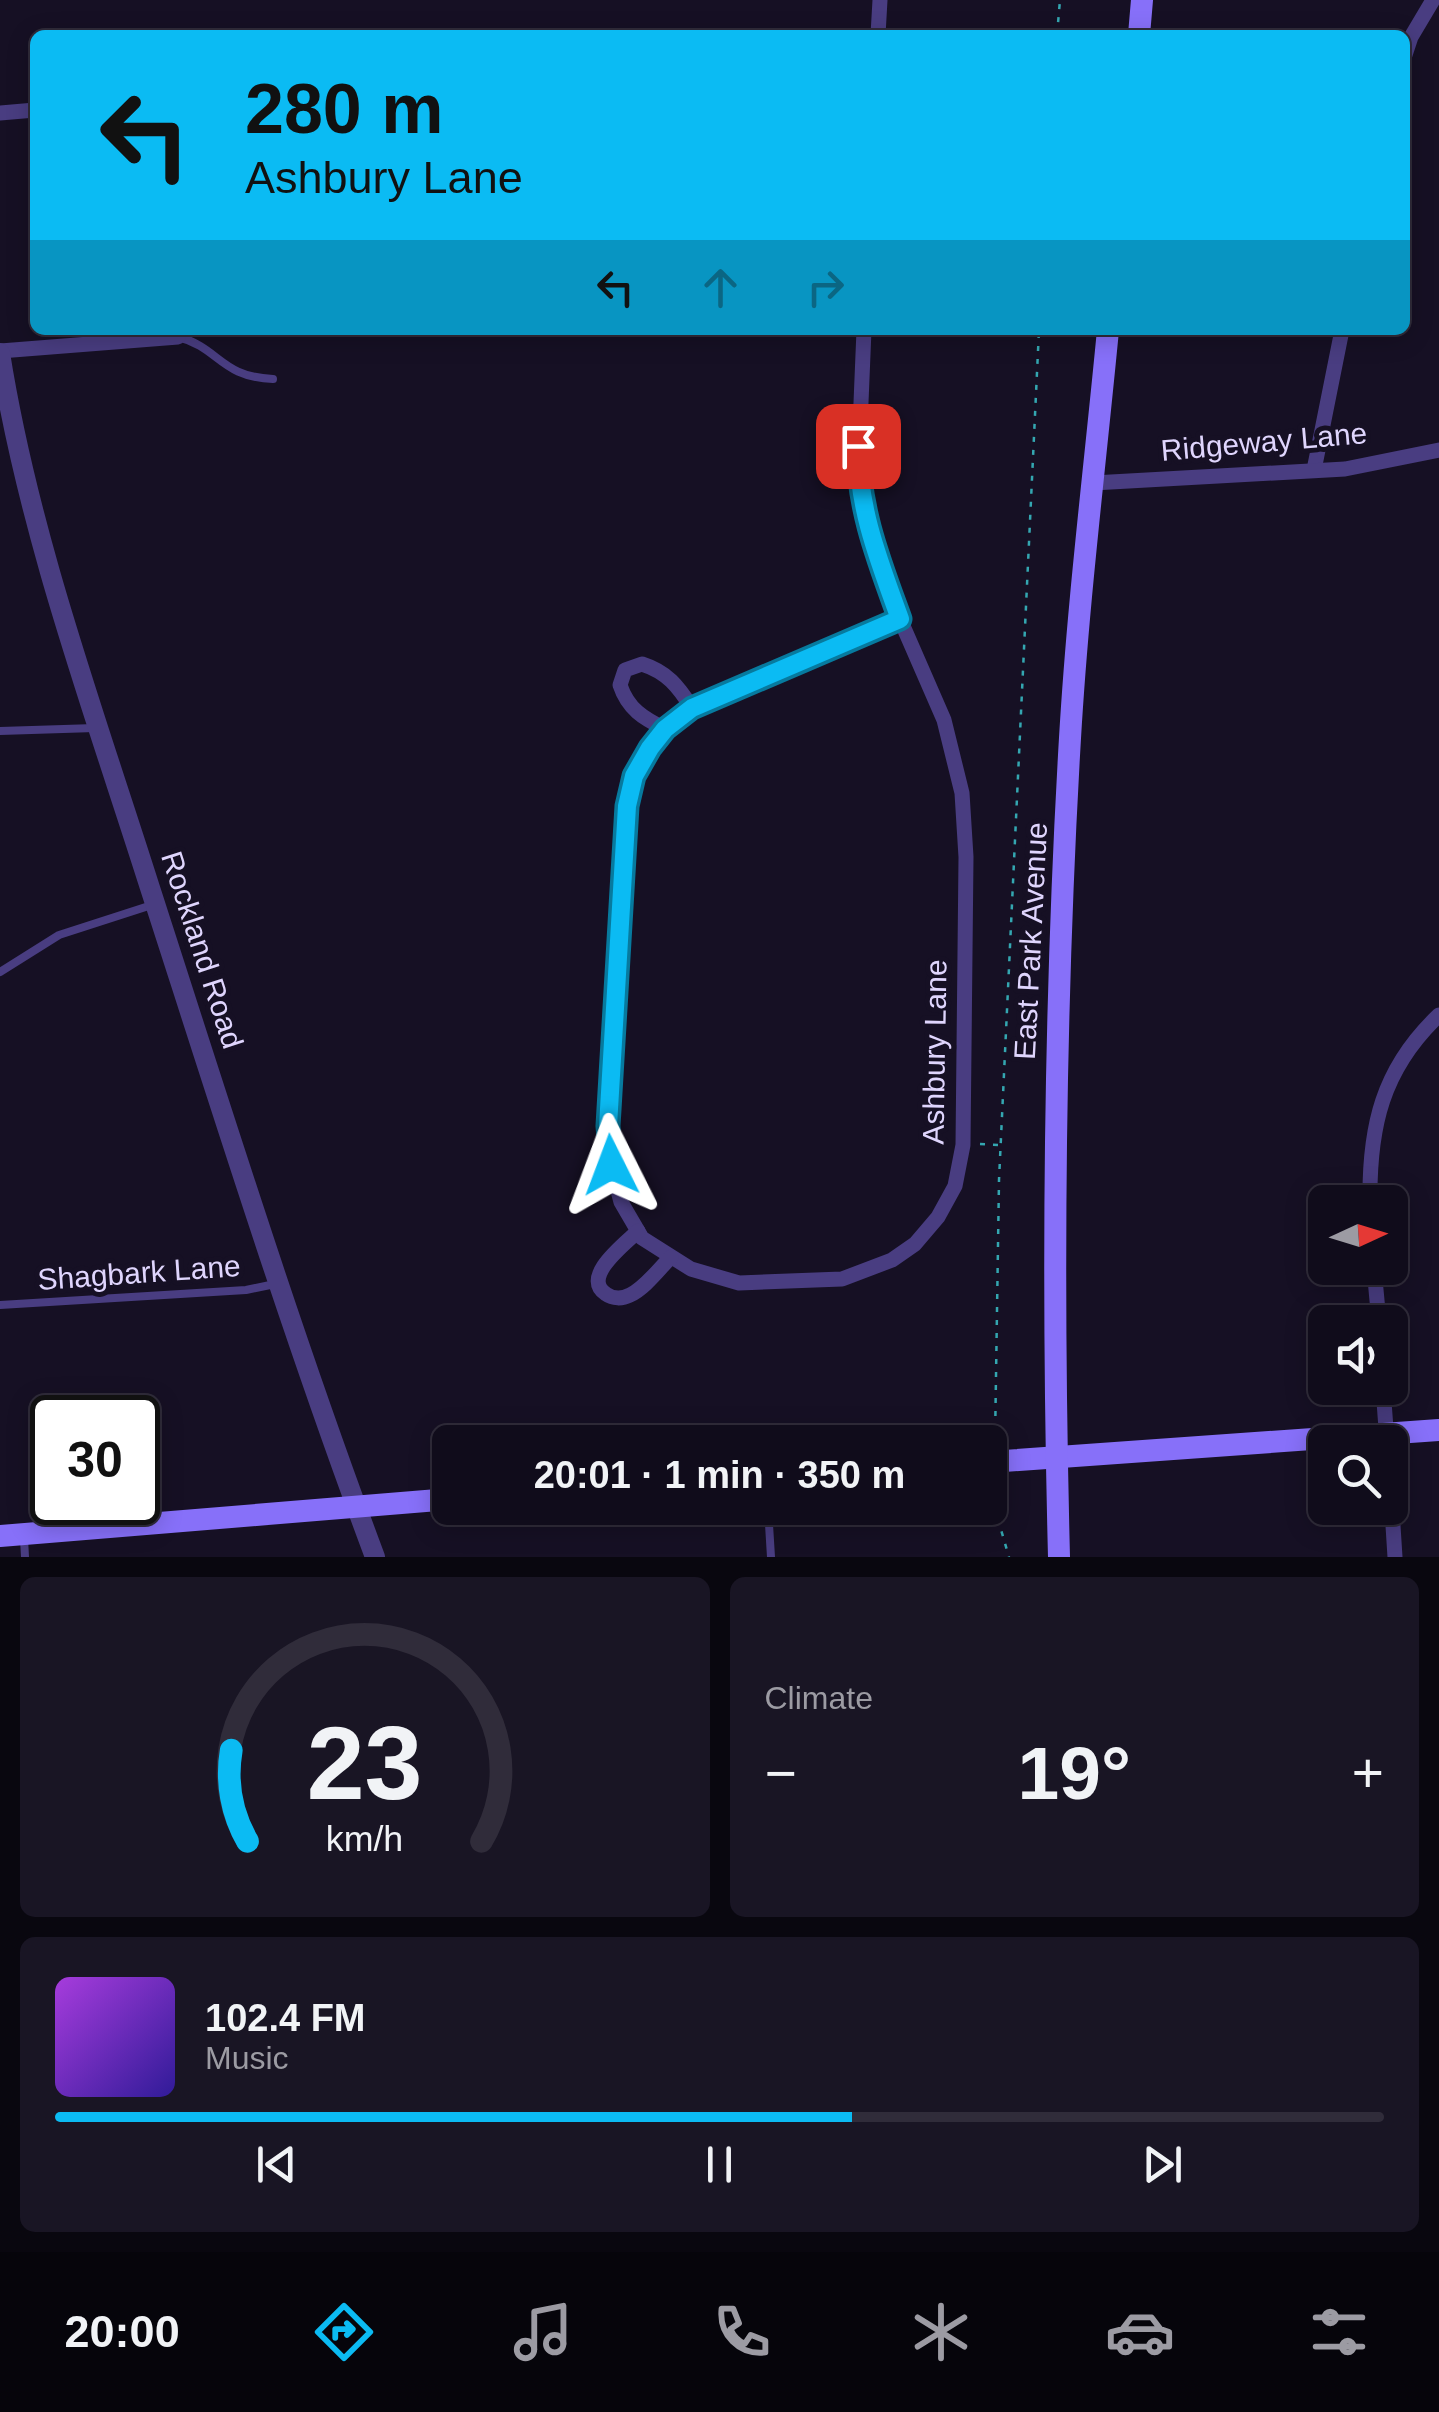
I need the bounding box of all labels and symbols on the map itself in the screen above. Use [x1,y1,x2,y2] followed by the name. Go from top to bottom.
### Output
[816,404,901,489] pin
[1160,416,1368,467] street label: Ridgeway Lane
[1008,821,1053,1061] street label: East Park Avenue
[155,847,250,1052] street label: Rockland Road
[916,959,953,1145] street label: Ashbury Lane
[559,1113,663,1217] position arrow
[1308,1185,1408,1285] north arrow
[36,1249,242,1296] street label: Shagbark Lane
[30,1395,160,1525] speed limit sign: 30

